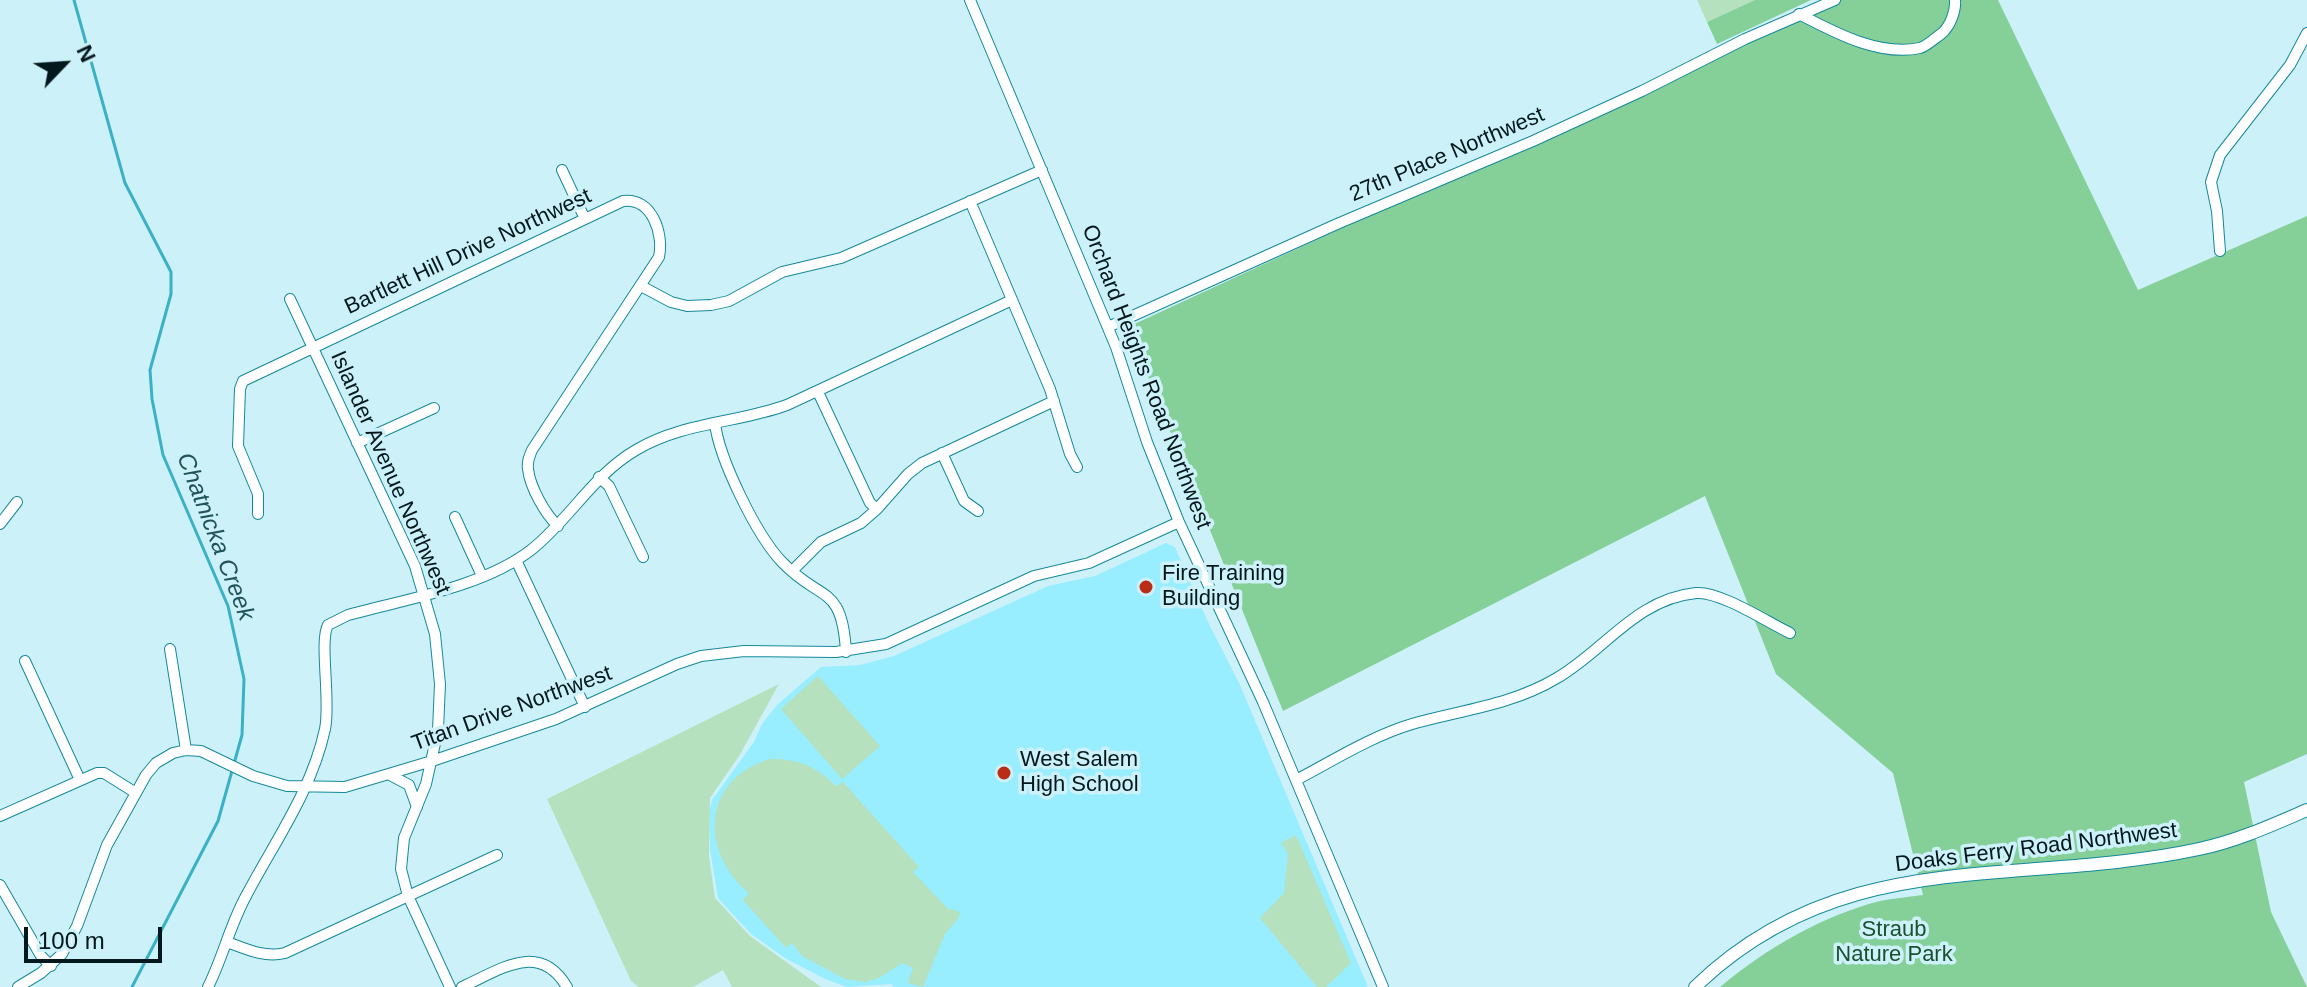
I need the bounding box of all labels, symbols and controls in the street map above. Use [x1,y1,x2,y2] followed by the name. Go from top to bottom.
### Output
[24,24,104,104] north arrow
[72,41,101,66] text: N
[1346,102,1548,208] street label: 27th Place Northwest
[341,183,595,321] street label: Bartlett Hill Drive Northwest
[1076,221,1216,533] street label: Orchard Heights Road Northwest
[324,347,456,599] street label: Islander Avenue Northwest
[170,449,260,625] water label: Chatnicka Creek
[1162,561,1285,612] place label: Fire Training Building
[1137,578,1155,596] marker: Fire Training Building
[408,661,616,757] street label: Titan Drive Northwest
[1020,747,1139,798] place label: West Salem High School
[995,764,1013,782] marker: West Salem High School
[1894,818,2178,878] street label: Doaks Ferry Road Northwest
[28,911,166,961] scale bar
[1835,917,1953,968] park label: Straub Nature Park
[38,927,105,954] text: 100 m

